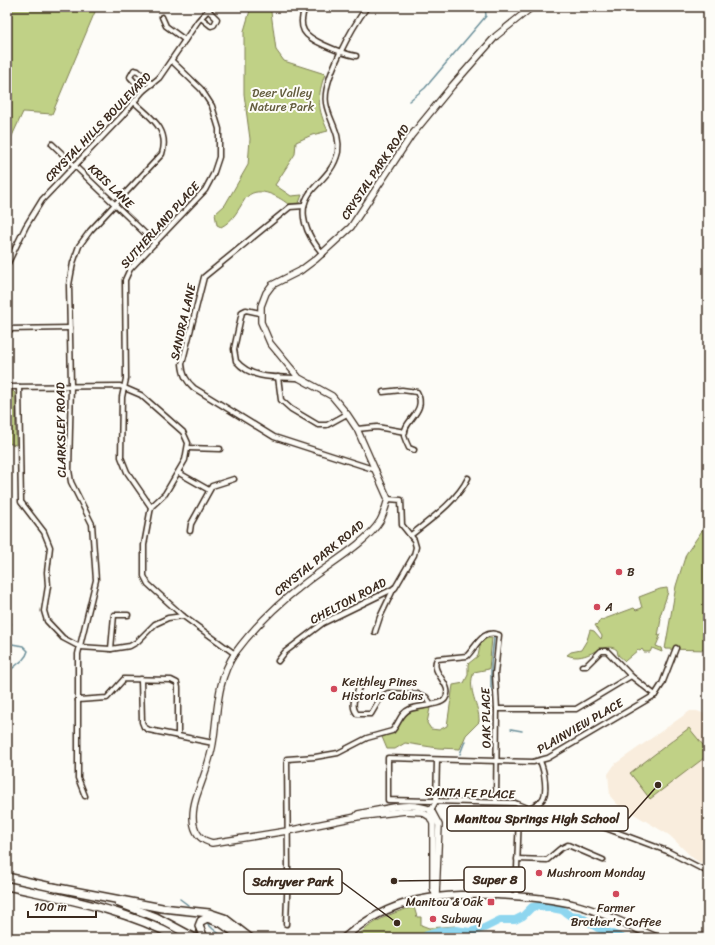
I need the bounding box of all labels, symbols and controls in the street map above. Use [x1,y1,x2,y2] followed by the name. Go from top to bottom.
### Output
[39,67,157,187] street label: CRYSTAL HILLS BOULEVARD
[250,82,315,118] park label: Deer Valley Nature Park
[335,119,416,224] street label: CRYSTAL PARK ROAD
[83,158,140,215] street label: KRIS LANE
[115,175,206,274] street label: SUTHERLAND PLACE
[164,280,203,362] street label: SANDRA LANE
[49,382,73,478] street label: CLARKSLEY ROAD
[269,514,370,602] street label: CRYSTAL PARK ROAD
[627,561,635,583] place label: B
[614,567,624,577] marker: B
[306,571,391,630] street label: CHELTON ROAD
[604,596,613,618] place label: A
[592,602,602,612] marker: A
[342,671,424,707] place label: Keithley Pines Historic Cabins
[329,684,339,694] marker: Keithley Pines Historic Cabins
[474,686,498,748] street label: OAK PLACE
[532,692,629,760] street label: PLAINVIEW PLACE
[425,780,517,806] street label: SANTA FE PLACE
[447,806,628,831] callout: Manitou Springs High School
[454,807,621,830] text: Manitou Springs High School
[547,862,646,884] place label: Mushroom Monday
[464,867,525,892] callout: Super 8
[471,868,518,891] text: Super 8
[534,868,544,878] marker: Mushroom Monday
[244,869,342,894] callout: Schryver Park
[251,870,335,893] text: Schryver Park
[611,889,621,899] marker: Farmer Brother's Coffee
[406,891,484,913] place label: Manitou & Oak
[28,893,96,919] scale bar
[34,896,67,918] text: 100 m
[486,897,496,907] marker: Manitou & Oak
[571,897,661,933] place label: Farmer Brother's Coffee
[441,908,483,930] place label: Subway
[428,914,438,924] marker: Subway

